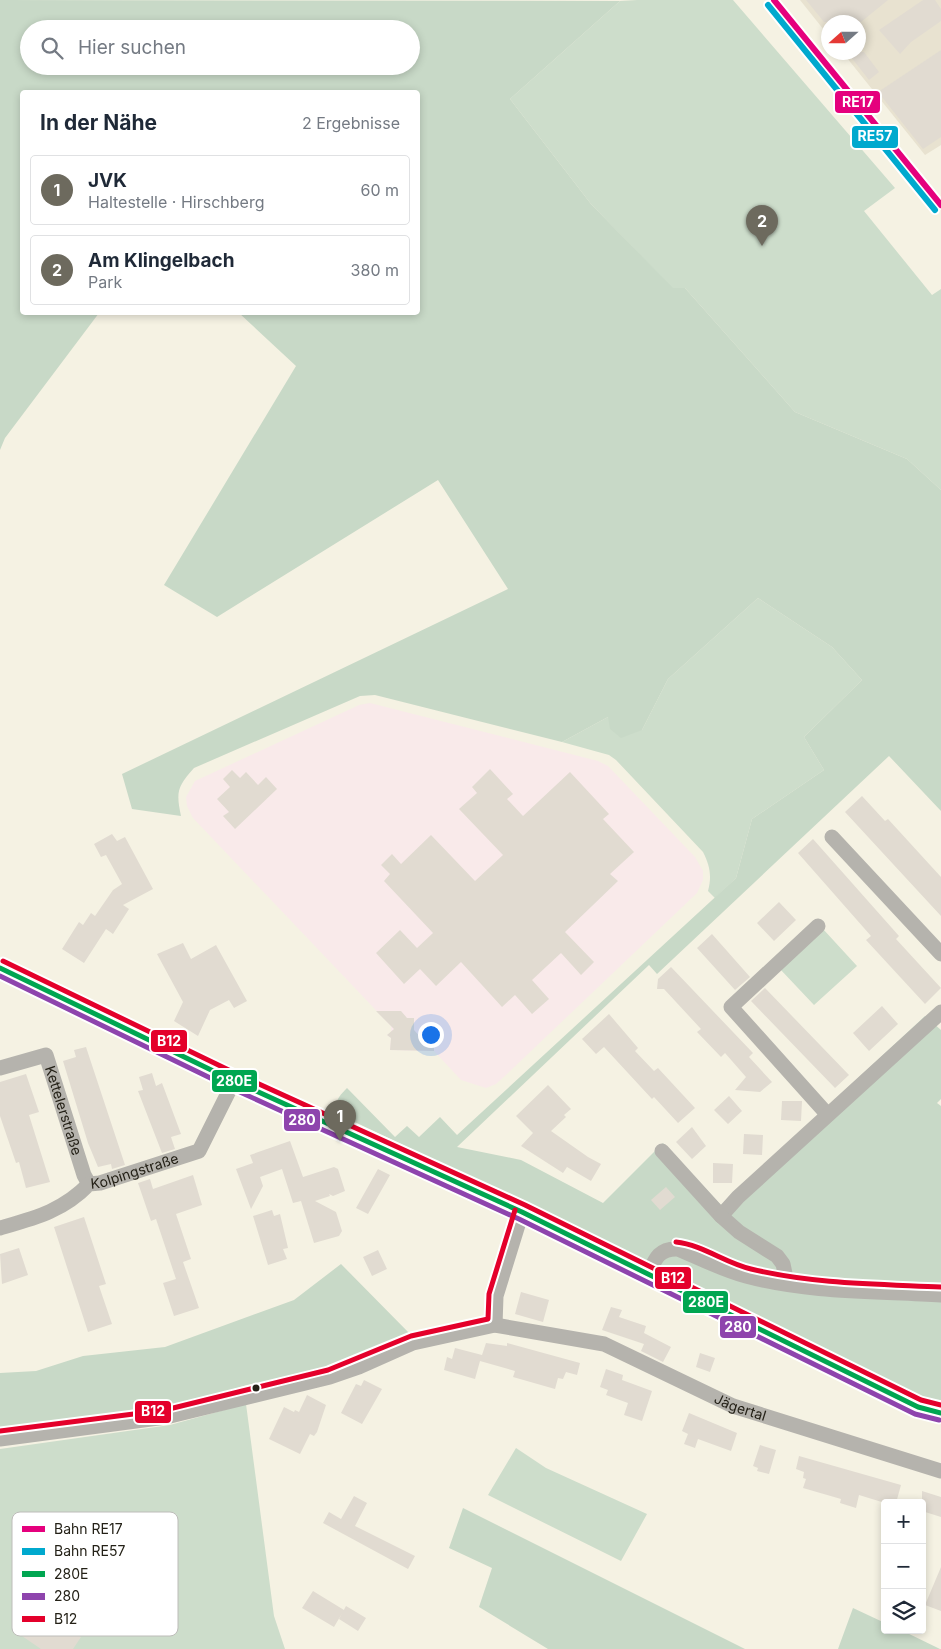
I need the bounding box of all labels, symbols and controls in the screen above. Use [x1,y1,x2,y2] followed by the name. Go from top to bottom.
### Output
[821,15,866,60] north arrow
[20,20,420,75] search box
[38,34,66,62] icon: search
[78,36,186,59] text: Hier suchen
[834,90,881,114] line badge: RE17
[842,93,874,110] text: RE17
[40,110,157,135] text: In der Nähe
[302,113,400,133] text: 2 Ergebnisse
[851,125,899,149] line badge: RE57
[858,127,892,144] text: RE57
[88,169,127,192] text: JVK
[54,180,60,200] text: 1
[360,180,399,200] text: 60 m
[88,192,264,212] text: Haltestelle · Hirschberg
[746,205,778,246] pin: 2
[88,249,235,272] text: Am Klingelbach
[52,260,62,280] text: 2
[351,260,399,280] text: 380 m
[88,272,122,292] text: Park
[418,1022,444,1048] your location
[150,1029,188,1053] line badge: B12
[157,1032,181,1049] text: B12
[42,1064,86,1157] street label: Kettelerstraße
[211,1069,258,1093] line badge: 280E
[216,1072,252,1089] text: 280E
[324,1100,356,1141] pin: 1
[283,1108,321,1132] line badge: 280
[288,1111,316,1128] text: 280
[90,1149,180,1192] street label: Kolpingstraße
[654,1266,692,1290] line badge: B12
[661,1269,685,1286] text: B12
[682,1290,729,1314] line badge: 280E
[688,1293,724,1310] text: 280E
[719,1315,757,1339] line badge: 280
[724,1318,752,1335] text: 280
[251,1383,261,1393] unlabelled marker
[712,1389,768,1424] street label: Jägertal
[134,1400,172,1424] line badge: B12
[141,1402,165,1419] text: B12
[881,1499,926,1634] map controls
[881,1499,926,1544] button: +
[12,1512,178,1636] legend
[54,1520,123,1537] text: Bahn RE17
[54,1542,125,1559] text: Bahn RE57
[881,1544,926,1589] button: −
[54,1565,88,1582] text: 280E
[54,1587,80,1604] text: 280
[881,1589,926,1634] button: layers
[54,1610,77,1627] text: B12

